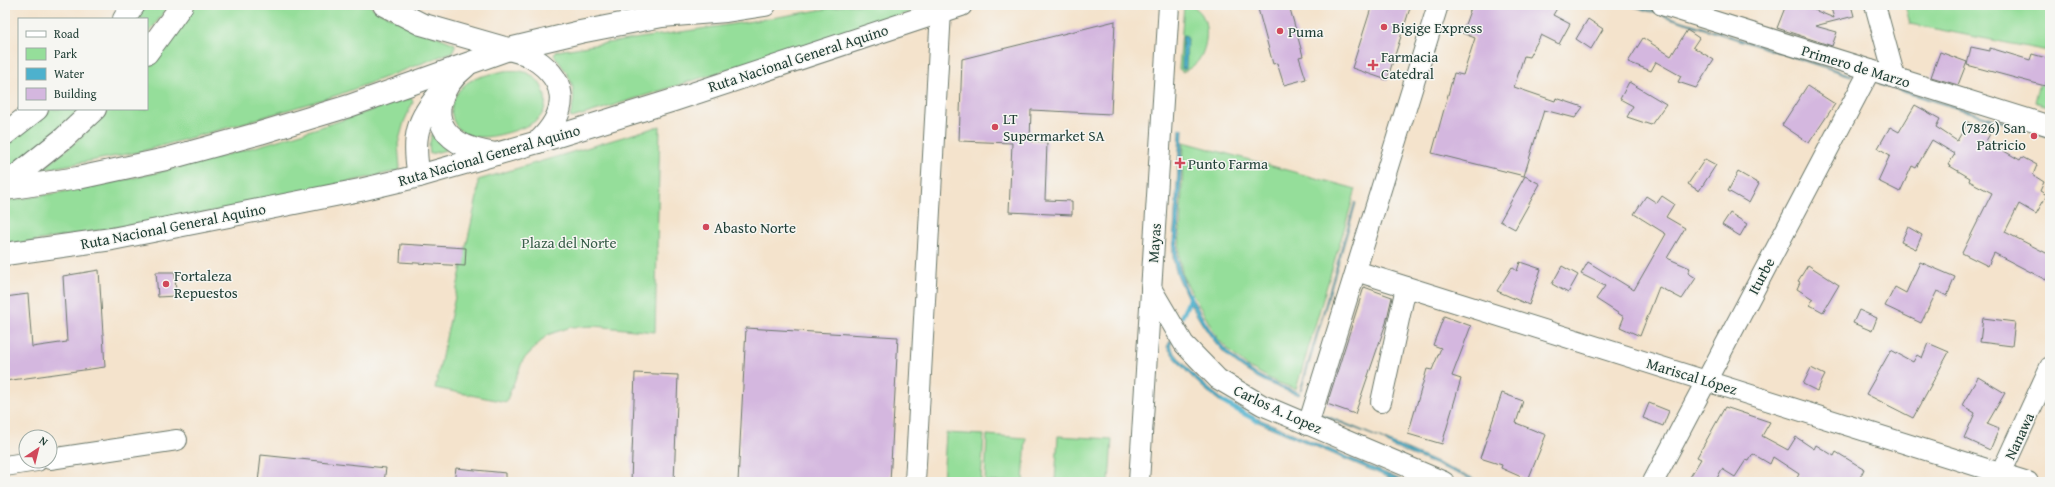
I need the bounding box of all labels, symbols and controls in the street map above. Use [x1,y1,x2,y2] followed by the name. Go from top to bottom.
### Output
[1392,17,1482,38] place label: Bigige Express
[18,18,148,110] legend
[705,19,891,97] street label: Ruta Nacional General Aquino
[1288,21,1324,42] place label: Puma
[1379,22,1389,32] marker: Bigige Express
[54,25,80,42] text: Road
[1275,26,1285,36] marker: Puma
[1799,39,1913,93] street label: Primero de Marzo
[54,45,78,62] text: Park
[1381,46,1438,84] place label: Farmacia Catedral
[1368,60,1378,70] marker: Farmacia Catedral
[54,65,84,82] text: Water
[54,85,97,102] text: Building
[1003,108,1105,146] place label: LT Supermarket SA
[1961,117,2027,155] place label: (7826) San Patricio
[396,119,583,191] street label: Ruta Nacional General Aquino
[990,122,1000,132] marker: LT Supermarket SA
[2029,131,2039,141] marker: (7826) San Patricio
[1188,153,1268,174] place label: Punto Farma
[1175,158,1185,168] marker: Punto Farma
[79,198,268,254] street label: Ruta Nacional General Aquino
[714,217,796,238] place label: Abasto Norte
[701,222,711,232] marker: Abasto Norte
[1142,222,1166,264] street label: Mayas
[522,232,616,253] park label: Plaza del Norte
[1743,254,1779,298] street label: Iturbe
[174,265,238,303] place label: Fortaleza Repuestos
[161,279,171,289] marker: Fortaleza Repuestos
[1644,352,1740,400] street label: Mariscal López
[1230,379,1326,439] street label: Carlos A. Lopez
[1999,409,2039,463] street label: Nanawa
[18,429,58,469] north arrow
[36,432,52,450] text: N

